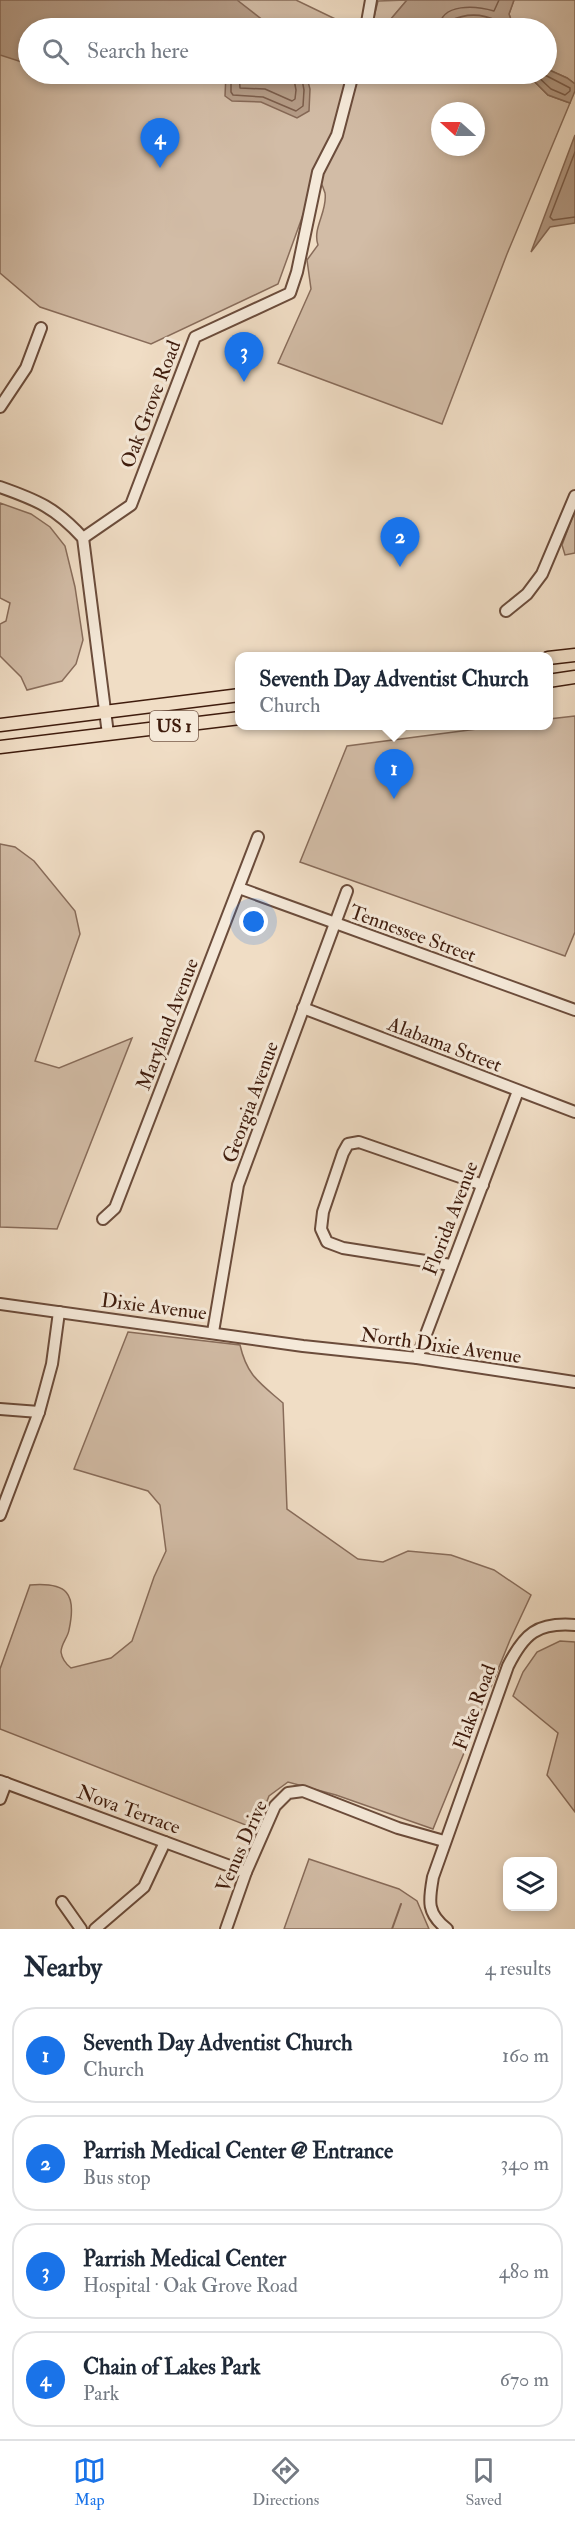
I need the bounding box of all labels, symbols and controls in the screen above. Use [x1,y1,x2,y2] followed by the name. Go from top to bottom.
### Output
[18,18,557,84] search box
[39,35,72,68] icon: search
[87,37,189,65] text: Search here
[431,102,485,156] north arrow
[140,118,180,168] pin: 4
[224,332,264,382] pin: 3
[115,337,186,472] street label: Oak Grove Road
[380,518,420,567] pin: 2
[235,652,553,730] popup
[259,665,529,693] text: Seventh Day Adventist Church
[259,693,320,718] text: Church
[150,711,198,741] road number: US 1
[374,750,414,799] pin: 1
[346,899,480,968] street label: Tennessee Street
[239,907,268,936] your location
[131,955,204,1094] street label: Maryland Avenue
[383,1011,506,1078] street label: Alabama Street
[217,1038,284,1166] street label: Georgia Avenue
[417,1158,484,1279] street label: Florida Avenue
[100,1288,208,1325] street label: Dixie Avenue
[359,1322,523,1369] street label: North Dixie Avenue
[447,1661,502,1754] street label: Flake Road
[74,1779,184,1840] street label: Nova Terrace
[210,1796,273,1896] street label: Venus Drive
[503,1857,557,1911] map controls
[503,1857,557,1911] button: layers
[24,1952,102,1984] text: Nearby
[485,1956,551,1981] text: 4 results
[83,2029,353,2057] text: Seventh Day Adventist Church
[42,2043,49,2068] text: 1
[502,2043,549,2068] text: 160 m
[83,2057,144,2082] text: Church
[83,2137,393,2165] text: Parrish Medical Center @ Entrance
[40,2151,51,2176] text: 2
[501,2151,549,2176] text: 340 m
[83,2165,151,2190] text: Bus stop
[83,2245,286,2273] text: Parrish Medical Center
[42,2259,49,2284] text: 3
[499,2259,549,2284] text: 480 m
[83,2273,298,2298] text: Hospital · Oak Grove Road
[83,2353,260,2381] text: Chain of Lakes Park
[40,2367,51,2392] text: 4
[500,2367,549,2392] text: 670 m
[83,2381,119,2406] text: Park
[73,2454,106,2510] tab: Map
[252,2454,319,2510] tab: Directions
[465,2454,502,2510] tab: Saved

